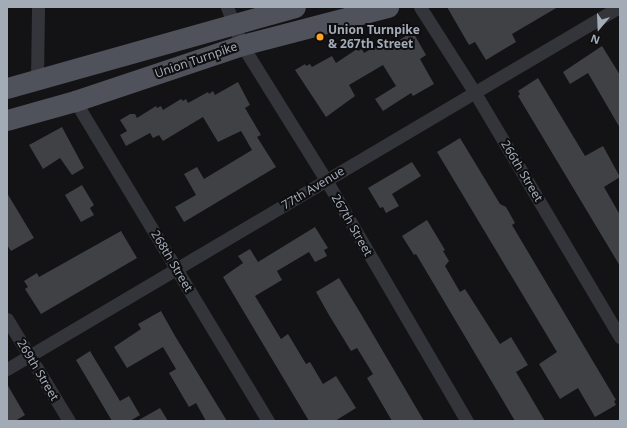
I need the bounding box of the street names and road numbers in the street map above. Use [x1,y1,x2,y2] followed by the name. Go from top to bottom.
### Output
[153,39,239,81] street label: Union Turnpike
[498,138,546,204] street label: 266th Street
[279,164,347,212] street label: 77th Avenue
[329,192,375,258] street label: 267th Street
[148,228,196,294] street label: 268th Street
[14,337,62,403] street label: 269th Street

